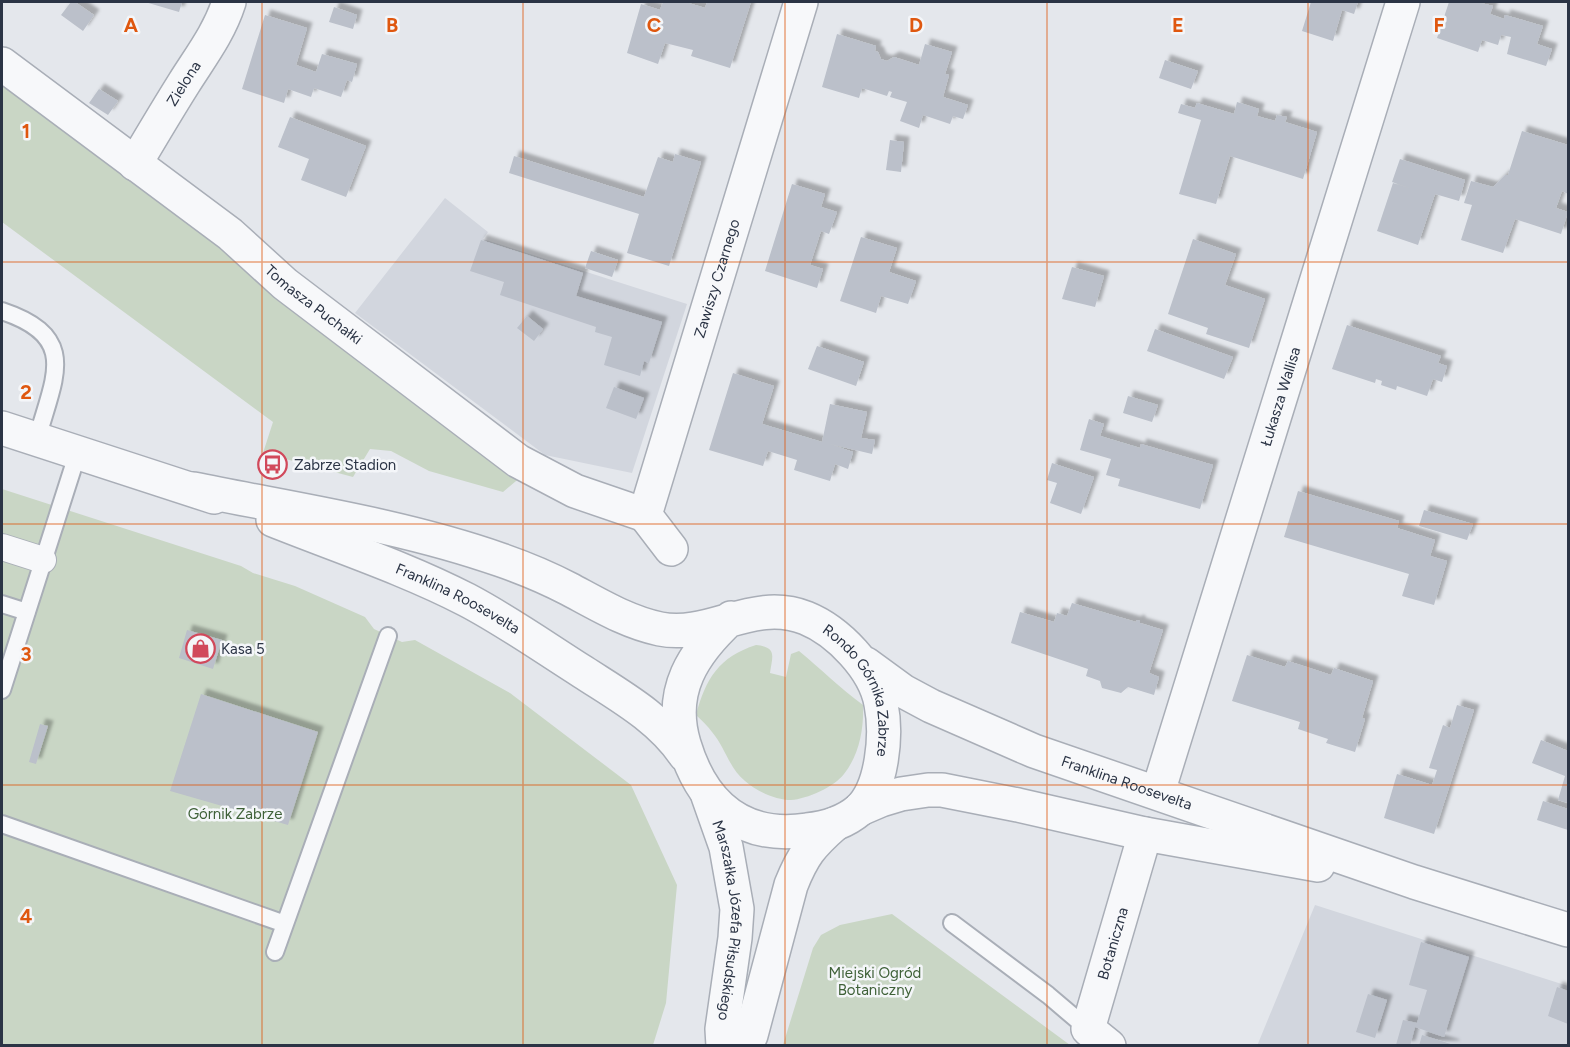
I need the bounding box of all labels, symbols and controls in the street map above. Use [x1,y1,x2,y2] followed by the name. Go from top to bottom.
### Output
[124,13,139,37] text: A
[386,13,398,37] text: B
[647,13,661,37] text: C
[909,13,923,37] text: D
[1172,13,1184,37] text: E
[1433,13,1445,37] text: F
[163,58,205,109] street label: Zielona
[22,119,30,143] text: 1
[690,217,744,340] street label: Zawiszy Czarnego
[261,261,366,348] street label: Tomasza Puchałki
[1257,345,1304,448] street label: Łukasza Wallisa
[20,380,32,404] text: 2
[257,449,289,481] bus stop icon: Zabrze Stadion
[294,456,396,474] place label: Zabrze Stadion
[393,560,523,638] street label: Franklina Roosevelta
[819,620,892,758] street label: Rondo Górnika Zabrze
[184,633,216,665] shop icon: Kasa 5
[221,640,265,658] place label: Kasa 5
[20,642,32,666] text: 3
[1059,752,1194,814] street label: Franklina Roosevelta
[188,805,282,823] park label: Górnik Zabrze
[708,818,746,1022] street label: Marszałka Józefa Piłsudskiego
[20,904,33,928] text: 4
[1094,905,1132,982] street label: Botaniczna
[829,964,921,999] park label: Miejski Ogród Botaniczny

